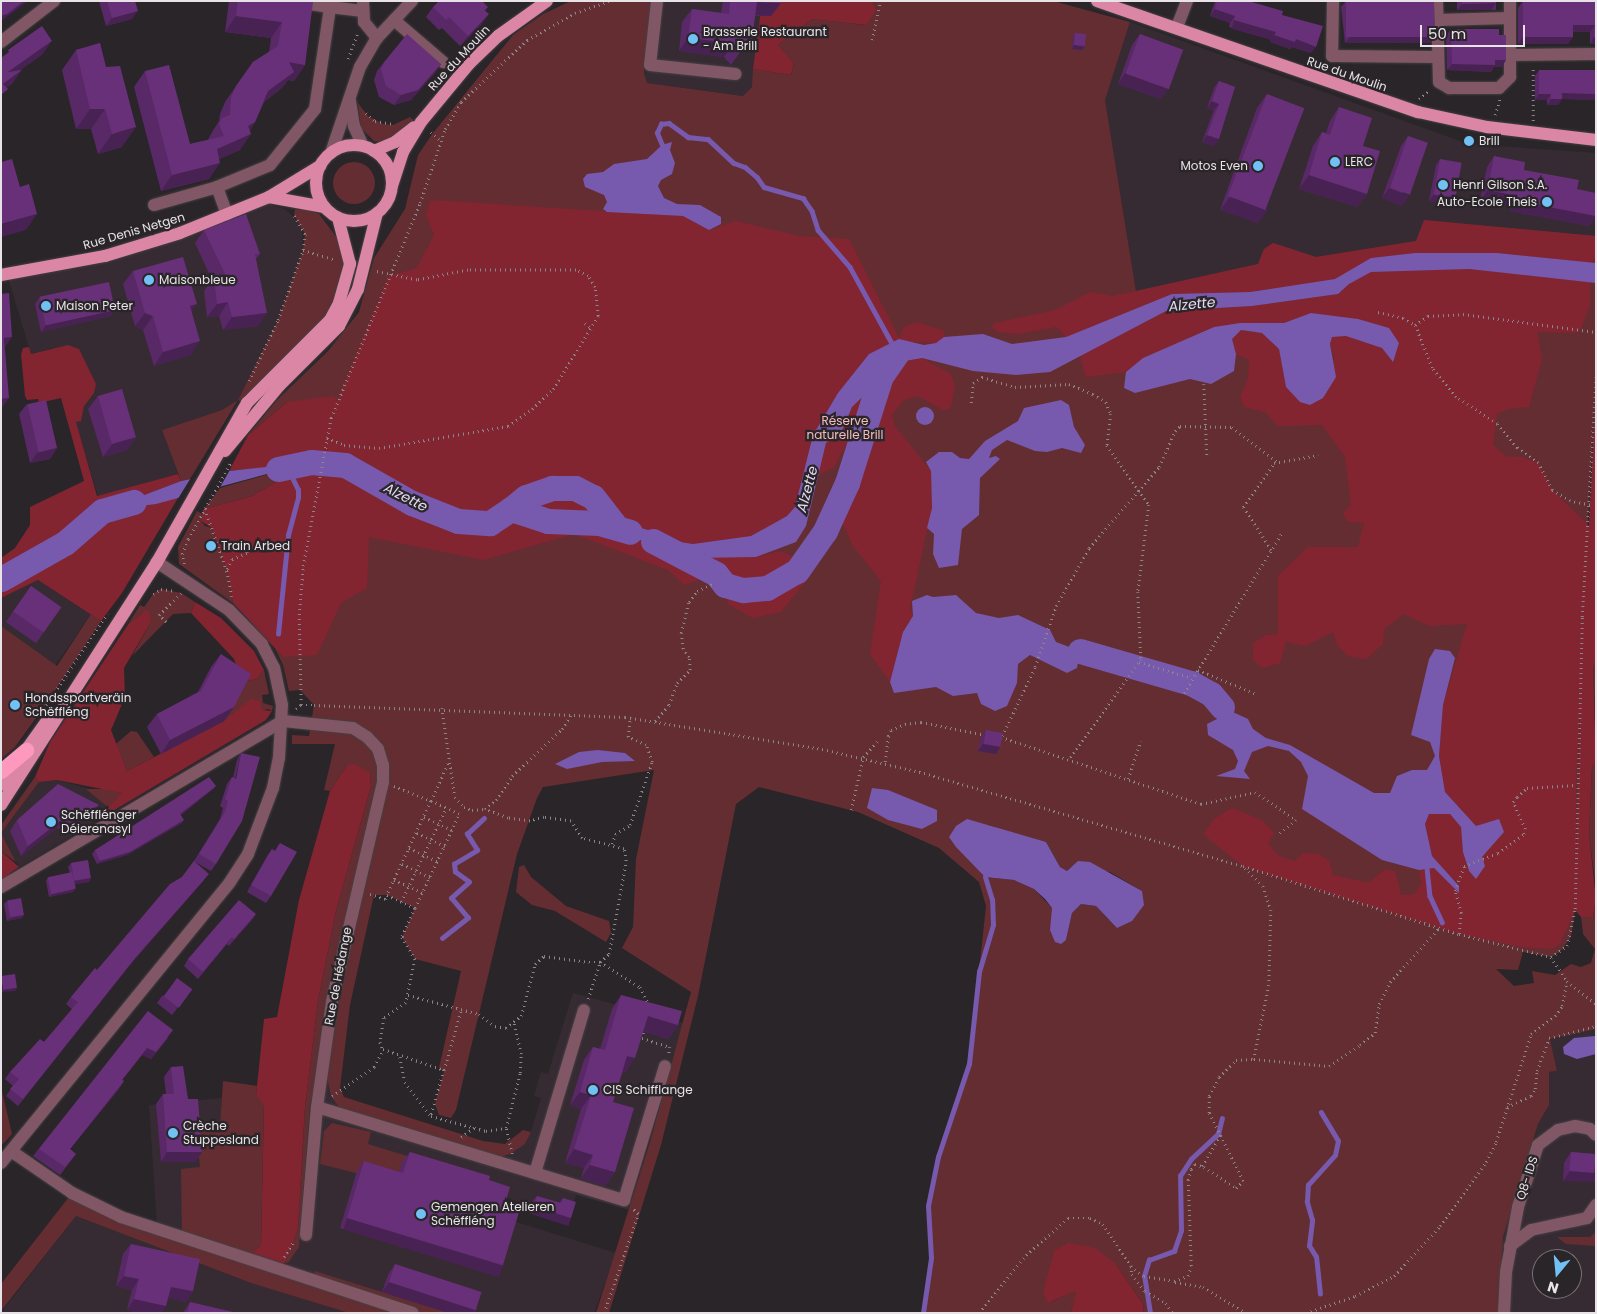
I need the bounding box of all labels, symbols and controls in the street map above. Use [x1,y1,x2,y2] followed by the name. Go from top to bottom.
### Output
[1422,15,1527,47] scale bar
[425,22,493,94] street label: Rue du Moulin
[1428,23,1466,44] text: 50 m
[703,25,827,53] place label: Brasserie Restaurant - Am Brill
[687,33,699,45] marker: Brasserie Restaurant - Am Brill
[1305,54,1389,94] street label: Rue du Moulin
[1479,134,1500,148] place label: Brill
[1463,135,1475,147] marker: Brill
[1345,155,1373,169] place label: LERC
[1329,156,1341,168] marker: LERC
[1180,159,1248,173] place label: Motos Even
[1252,160,1264,172] marker: Motos Even
[1453,178,1547,192] place label: Henri Gilson S.A.
[1437,179,1449,191] marker: Henri Gilson S.A.
[1437,195,1537,209] place label: Auto-Ecole Theis
[1541,196,1553,208] marker: Auto-Ecole Theis
[81,210,187,252] street label: Rue Denis Netgen
[159,273,236,287] place label: Maisonbleue
[143,274,155,286] marker: Maisonbleue
[1168,293,1216,315] water label: Alzette
[56,299,133,313] place label: Maison Peter
[40,300,52,312] marker: Maison Peter
[807,414,883,442] park label: Réserve naturelle Brill
[793,464,821,514] water label: Alzette
[381,479,431,515] water label: Alzette
[221,539,290,553] place label: Train Arbed
[205,540,217,552] marker: Train Arbed
[25,691,131,719] place label: Hondssportveräin Schëffléng
[9,699,21,711] marker: Hondssportveräin Schëffléng
[61,808,136,836] place label: Schëfflénger Déierenasyl
[45,816,57,828] marker: Schëfflénger Déierenasyl
[321,926,355,1026] street label: Rue de Hédange
[603,1083,693,1097] place label: CIS Schifflange
[587,1084,599,1096] marker: CIS Schifflange
[183,1119,259,1147] place label: Crèche Stuppesland
[167,1127,179,1139] marker: Crèche Stuppesland
[1513,1154,1541,1202] street label: Q8- IDS
[431,1200,555,1228] place label: Gemengen Atelieren Schëffléng
[415,1208,427,1220] marker: Gemengen Atelieren Schëffléng
[1532,1249,1582,1299] north arrow
[1545,1276,1561,1298] text: N

